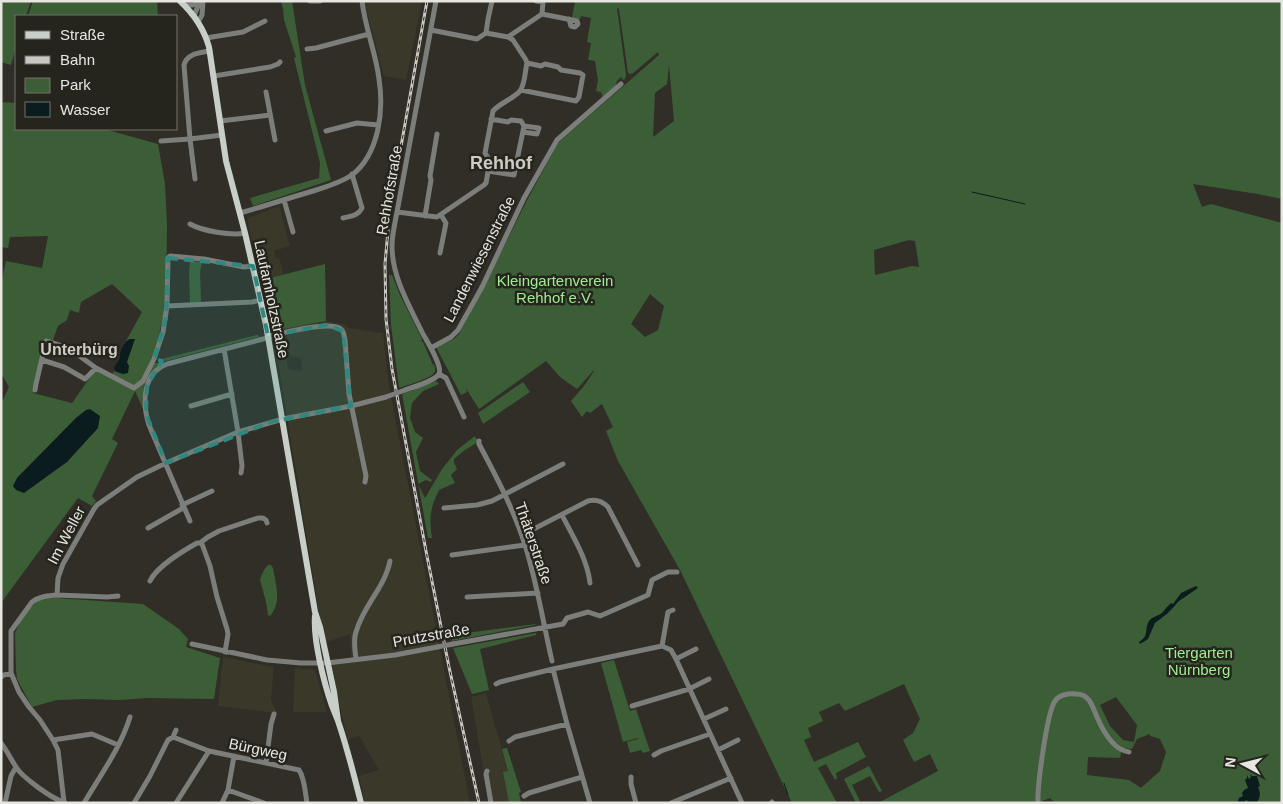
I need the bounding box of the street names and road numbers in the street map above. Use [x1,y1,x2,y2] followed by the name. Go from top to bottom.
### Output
[373,144,405,236] street label: Rehhofstraße
[440,193,518,325] street label: Landenwiesenstraße
[251,239,293,359] street label: Laufamholzstraße
[512,500,556,586] street label: Thäterstraße
[44,503,88,567] street label: Im Weller
[391,620,471,650] street label: Prutzstraße
[227,735,289,763] street label: Bürgweg

